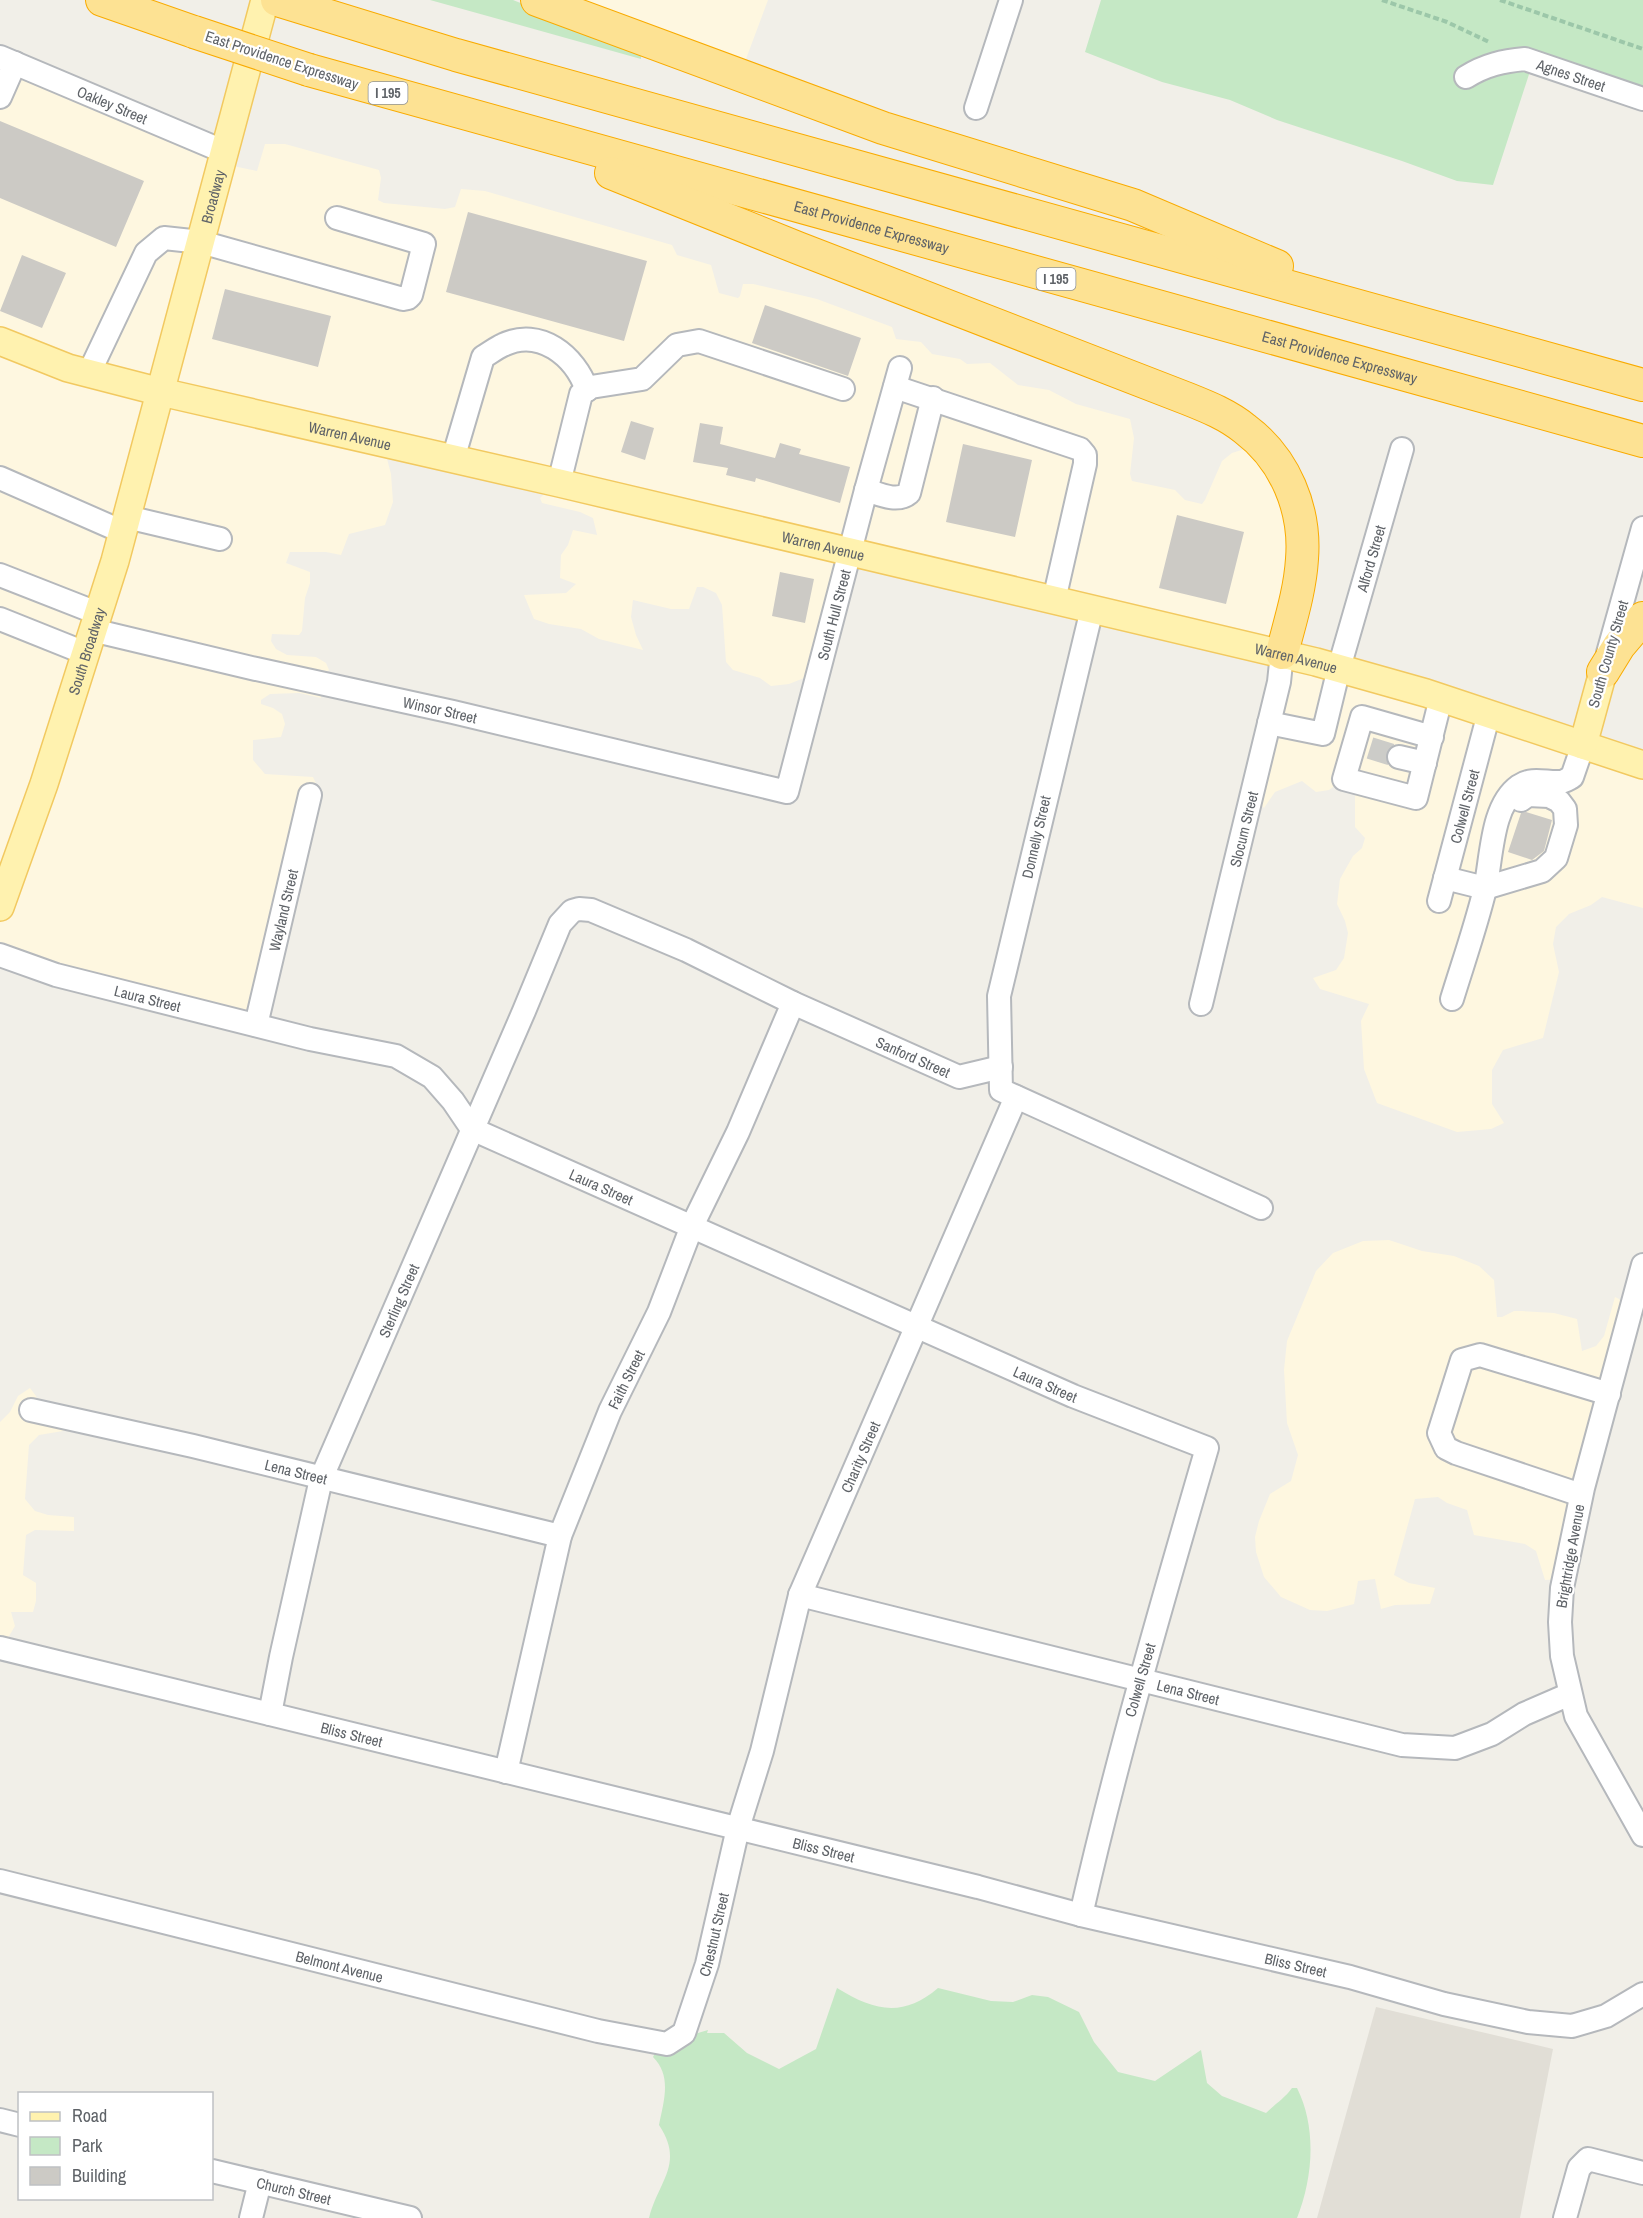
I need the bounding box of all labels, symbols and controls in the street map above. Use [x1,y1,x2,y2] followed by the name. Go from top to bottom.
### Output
[203,25,362,95] street label: East Providence Expressway
[1533,53,1609,96] street label: Agnes Street
[74,80,151,129] street label: Oakley Street
[368,82,408,104] road number: I 195
[195,166,230,226] street label: Broadway
[792,195,952,258] street label: East Providence Expressway
[1036,268,1076,290] road number: I 195
[1260,325,1421,388] street label: East Providence Expressway
[307,416,393,455] street label: Warren Avenue
[1351,522,1390,595] street label: Alford Street
[780,526,867,565] street label: Warren Avenue
[811,566,855,662] street label: South Hull Street
[1583,597,1634,710] street label: South County Street
[63,604,110,697] street label: South Broadway
[1253,637,1340,678] street label: Warren Avenue
[401,691,480,728] street label: Winsor Street
[1444,766,1484,846] street label: Colwell Street
[1224,788,1263,869] street label: Slocum Street
[1016,793,1056,880] street label: Donnelly Street
[263,866,303,953] street label: Wayland Street
[112,980,184,1017] street label: Laura Street
[873,1031,954,1083] street label: Sanford Street
[566,1163,637,1210] street label: Laura Street
[373,1260,424,1341] street label: Sterling Street
[602,1346,649,1413] street label: Faith Street
[1010,1360,1081,1407] street label: Laura Street
[835,1417,885,1496] street label: Charity Street
[263,1453,330,1489] street label: Lena Street
[1551,1502,1589,1610] street label: Brightridge Avenue
[1119,1640,1161,1719] street label: Colwell Street
[1155,1674,1222,1710] street label: Lena Street
[319,1716,385,1752] street label: Bliss Street
[791,1832,857,1867] street label: Bliss Street
[693,1890,734,1979] street label: Chestnut Street
[294,1945,386,1987] street label: Belmont Avenue
[1263,1947,1329,1982] street label: Bliss Street
[18,2092,213,2200] legend
[72,2103,107,2128] text: Road
[72,2133,103,2158] text: Park
[72,2163,127,2188] text: Building
[254,2171,334,2210] street label: Church Street

